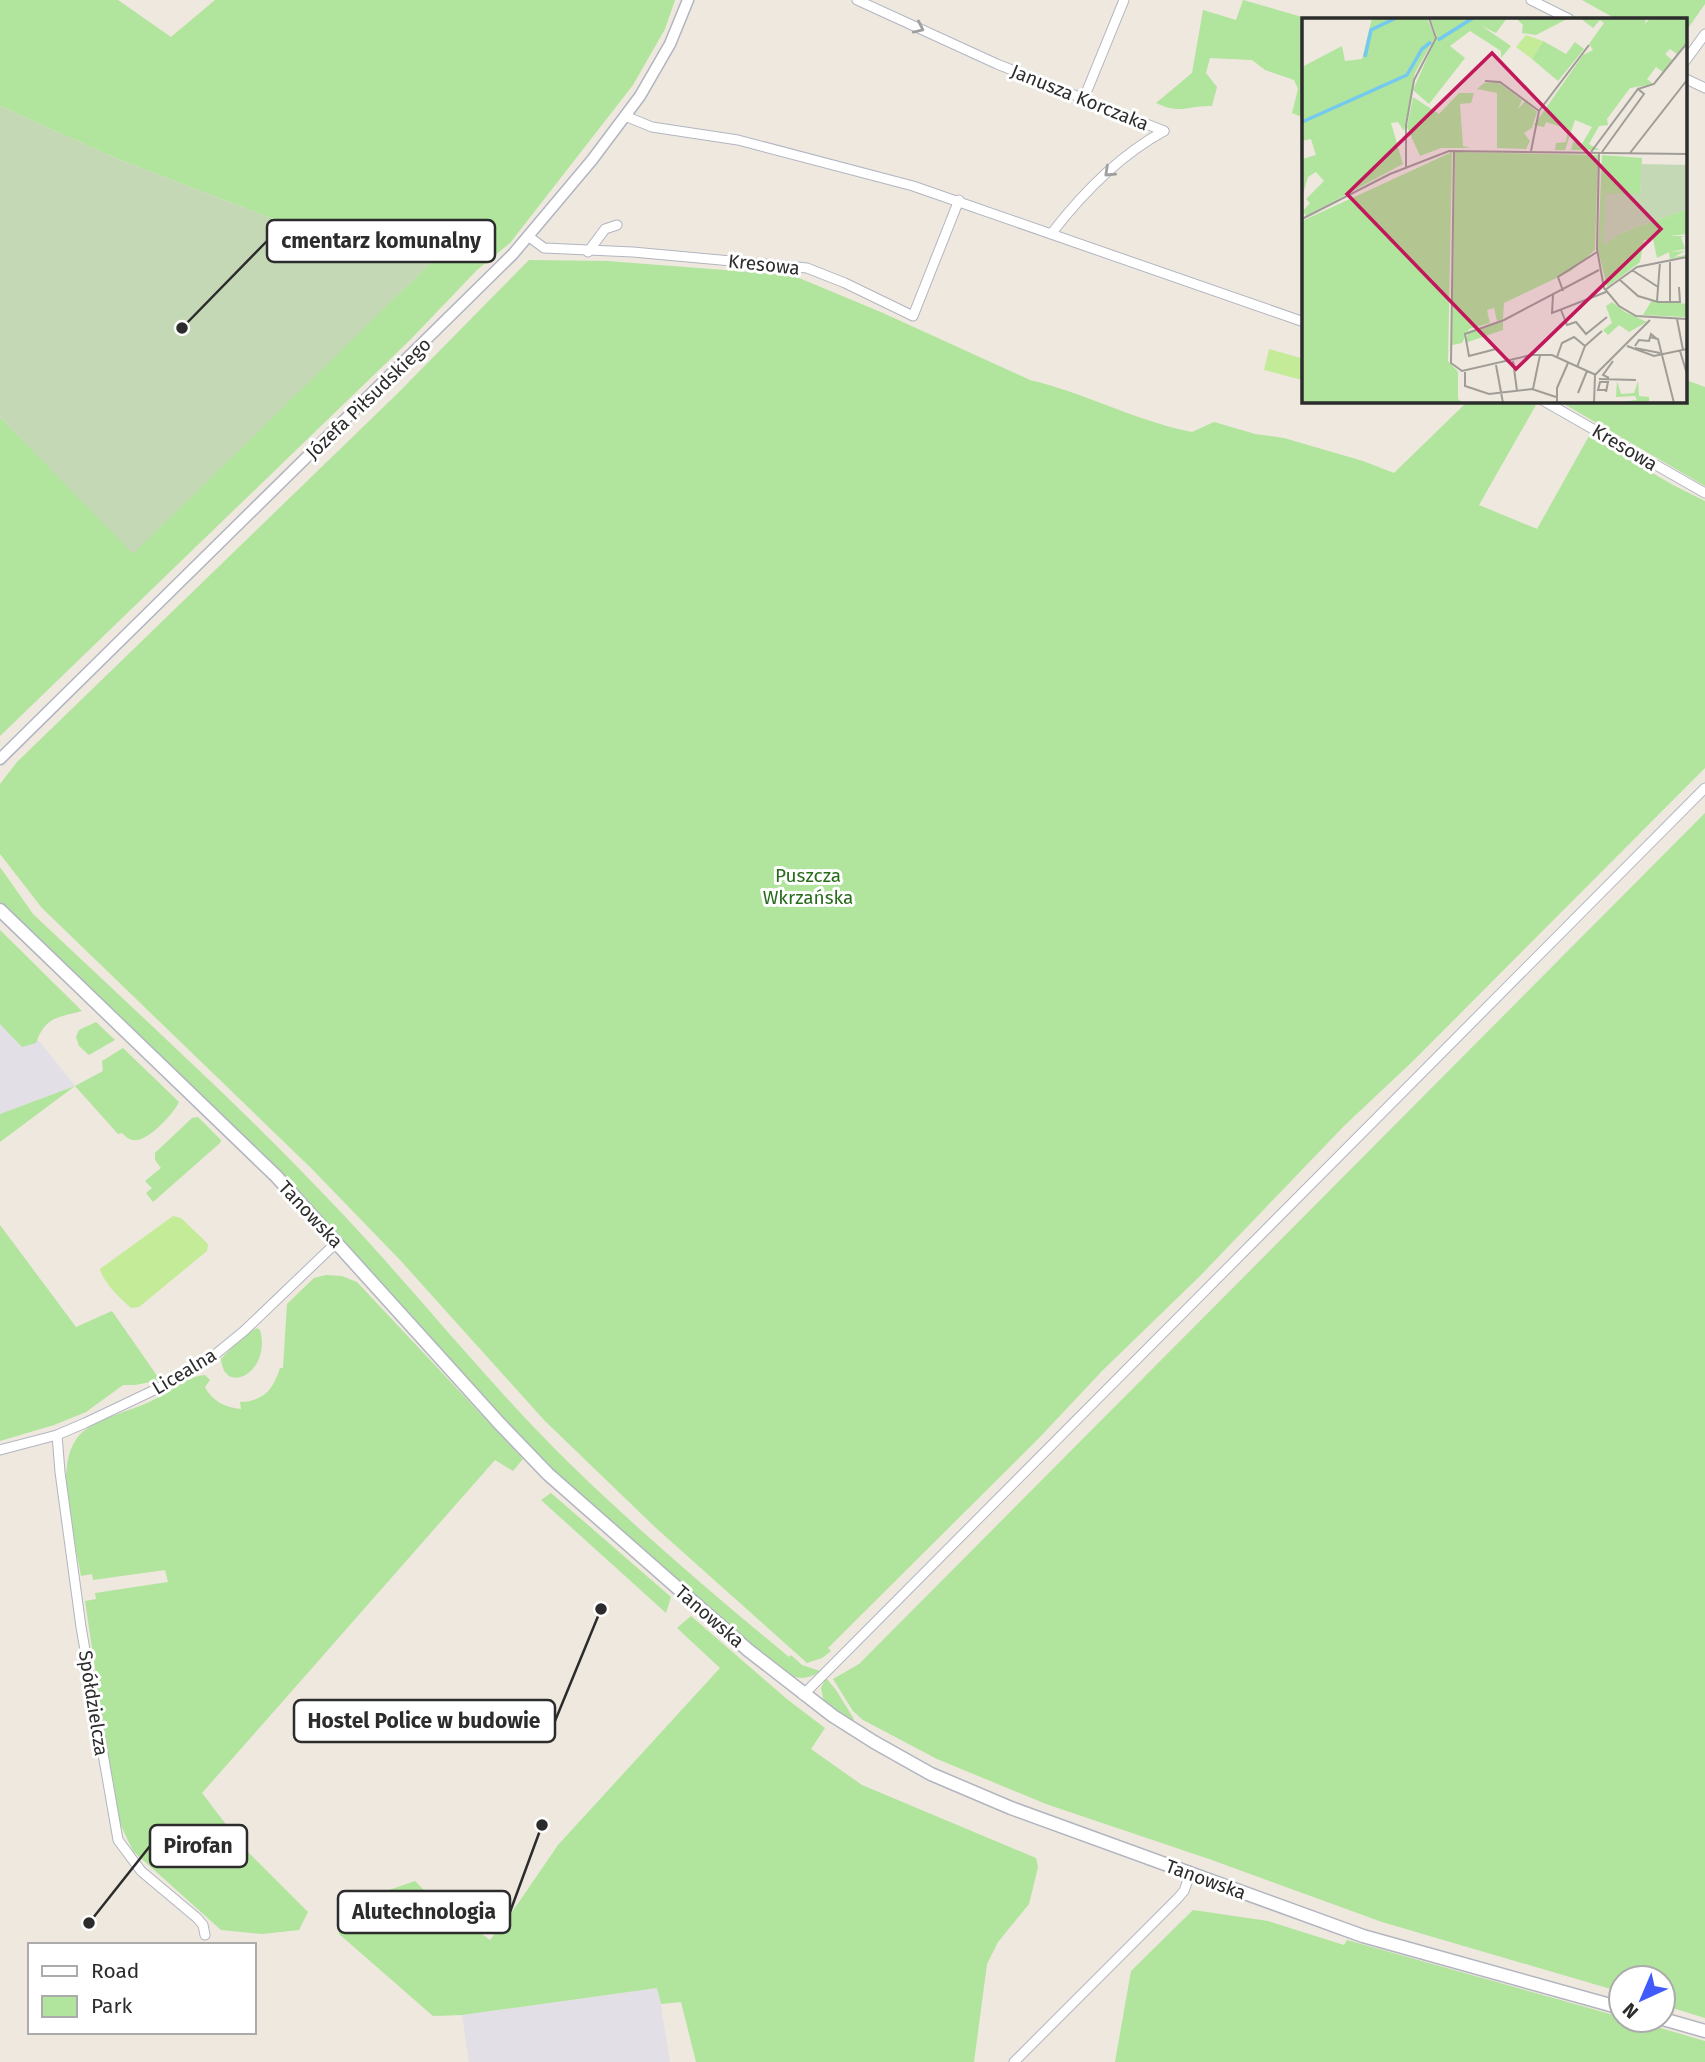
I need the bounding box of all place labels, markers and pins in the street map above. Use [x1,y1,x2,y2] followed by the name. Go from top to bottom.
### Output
[267,220,495,262] callout: cmentarz komunalny
[294,1700,555,1742] callout: Hostel Police w budowie
[150,1825,247,1867] callout: Pirofan
[338,1891,510,1933] callout: Alutechnologia

